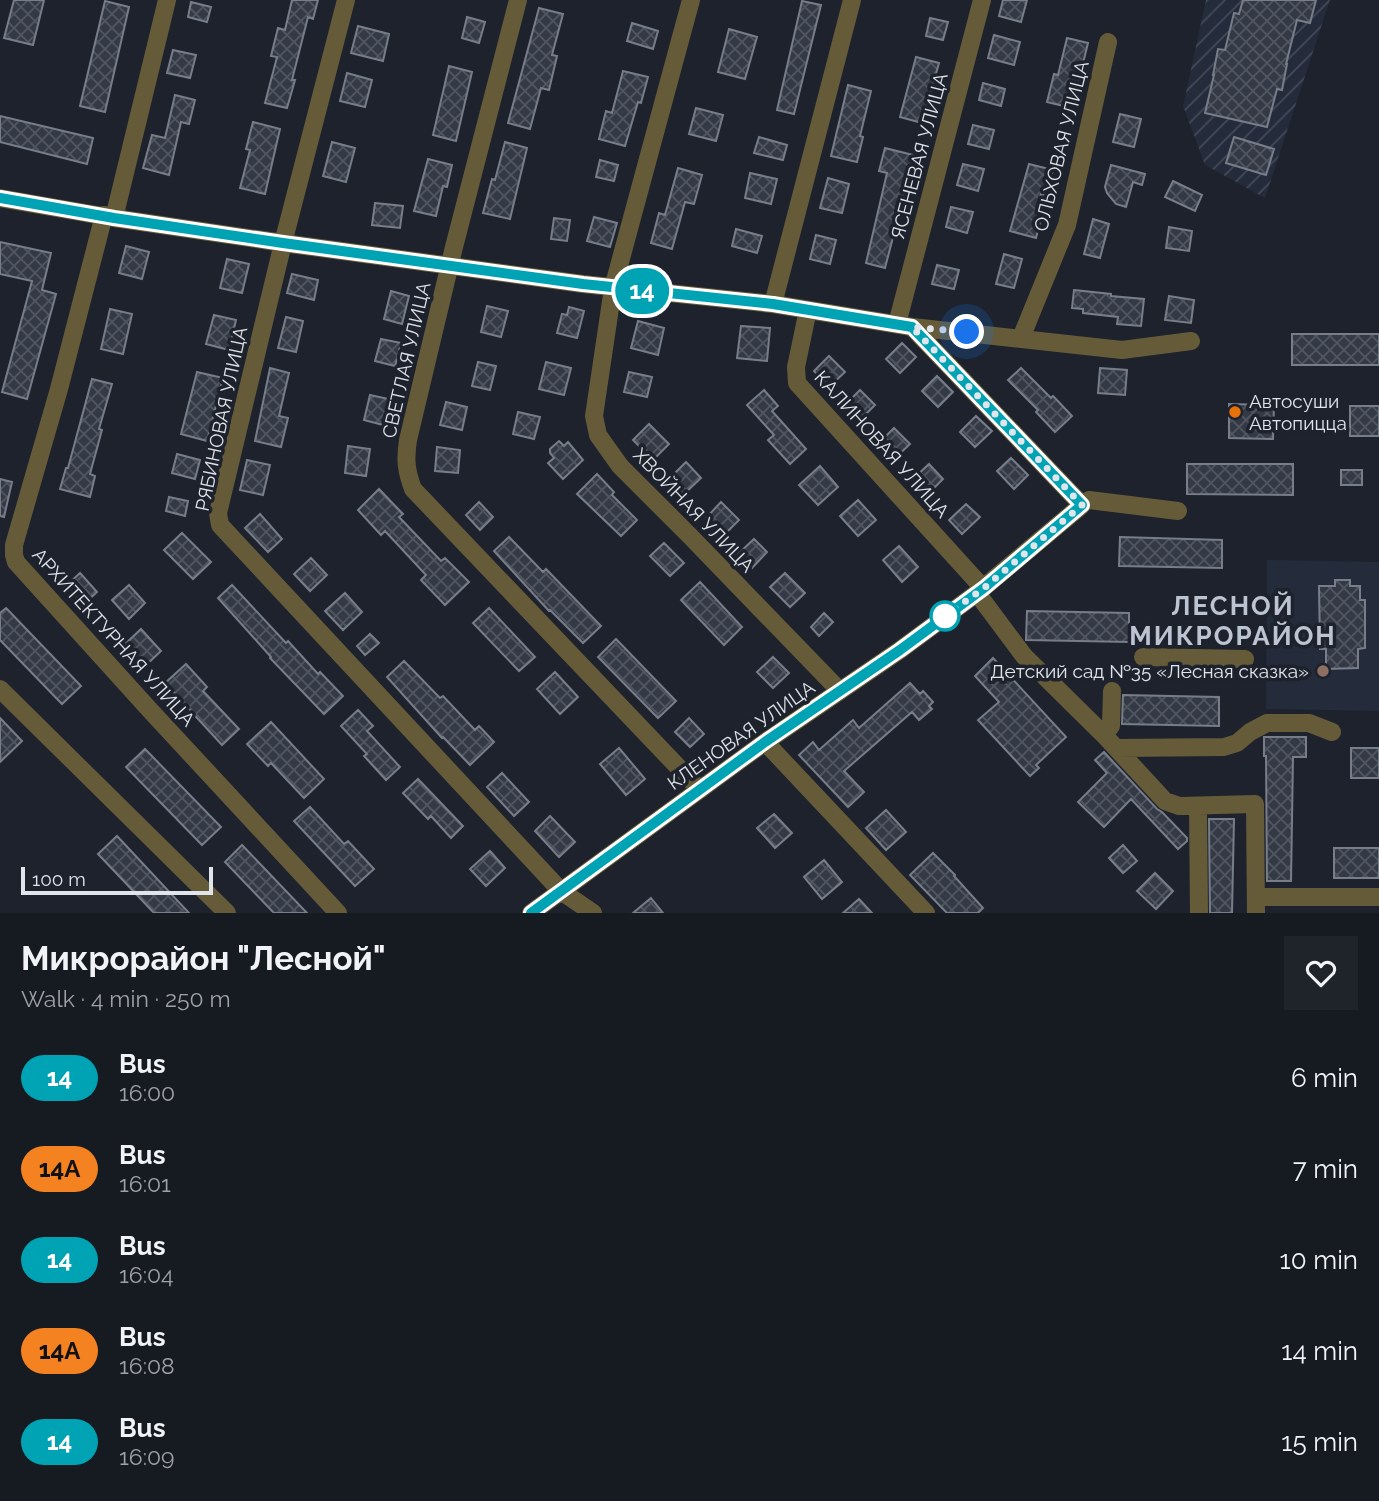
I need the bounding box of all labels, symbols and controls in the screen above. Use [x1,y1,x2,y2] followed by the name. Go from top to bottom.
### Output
[1029,58,1093,233] street label: ОЛЬХОВАЯ УЛИЦА
[886,70,952,242] street label: ЯСЕНЕВАЯ УЛИЦА
[610,268,674,314] line badge: 14
[629,276,655,305] text: 14
[377,280,435,440] street label: СВЕТЛАЯ УЛИЦА
[949,314,984,349] your location
[191,325,251,513] street label: РЯБИНОВАЯ УЛИЦА
[810,366,954,522] street label: КАЛИНОВАЯ УЛИЦА
[1249,390,1347,434] place label: Автосуши Автопицца
[1227,404,1243,420] marker: Автосуши Автопицца
[629,443,759,577] street label: ХВОЙНАЯ УЛИЦА
[28,544,200,731] street label: АРХИТЕКТУРНАЯ УЛИЦА
[1129,591,1337,651] district label: ЛЕСНОЙ МИКРОРАЙОН
[930,601,960,631] unlabelled marker
[990,660,1309,682] place label: Детский сад №35 «Лесная сказка»
[1315,663,1331,679] marker: Детский сад №35 «Лесная сказка»
[663,676,819,794] street label: КЛЕНОВАЯ УЛИЦА
[21,864,214,896] scale bar
[32,868,86,890] text: 100 m
[1284,936,1358,1010] button: heart
[21,939,386,978] text: Микрорайон "Лесной"
[21,985,231,1012] text: Walk · 4 min · 250 m
[119,1049,166,1079] text: Bus
[47,1063,72,1092] text: 14
[1291,1063,1358,1093] text: 6 min
[119,1079,175,1106] text: 16:00
[119,1140,166,1170] text: Bus
[39,1154,80,1183] text: 14А
[1293,1154,1358,1184] text: 7 min
[119,1170,171,1197] text: 16:01
[119,1231,166,1261] text: Bus
[47,1245,72,1274] text: 14
[1280,1245,1358,1275] text: 10 min
[119,1261,174,1288] text: 16:04
[119,1322,166,1352] text: Bus
[39,1336,80,1365] text: 14А
[1281,1336,1358,1366] text: 14 min
[119,1352,175,1379] text: 16:08
[119,1413,166,1443] text: Bus
[47,1427,72,1456] text: 14
[1281,1427,1358,1457] text: 15 min
[119,1443,175,1470] text: 16:09

